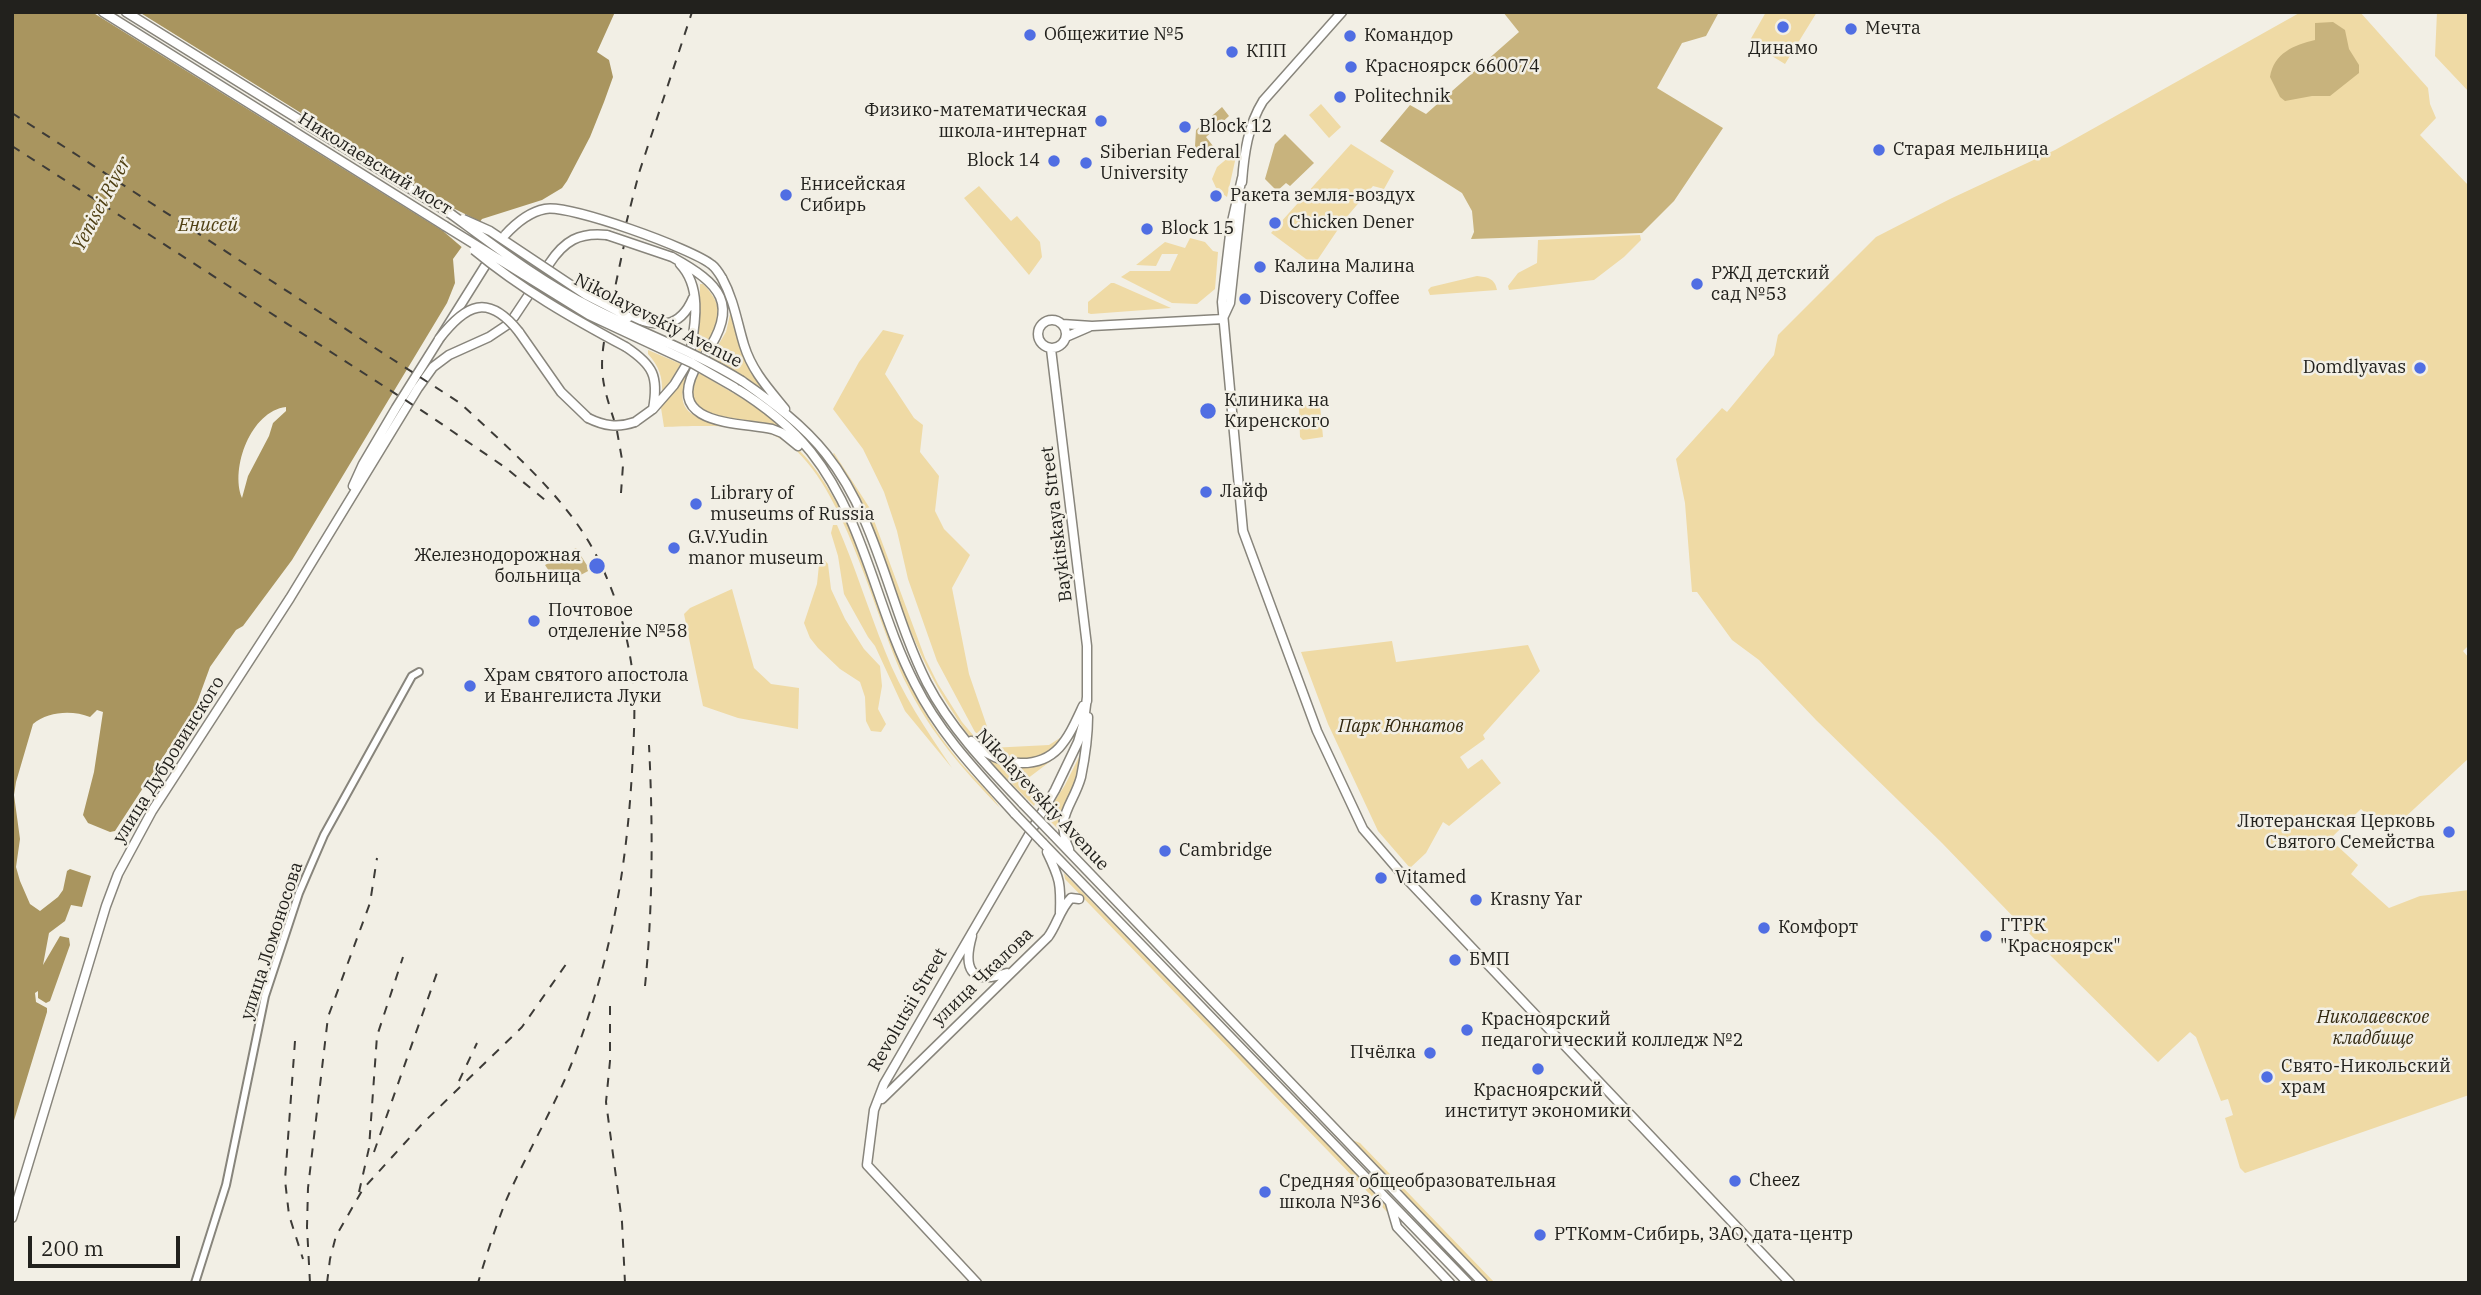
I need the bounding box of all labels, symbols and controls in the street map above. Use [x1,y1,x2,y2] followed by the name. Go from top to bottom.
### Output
[1865,18,1921,40] place label: Мечта
[1775,19,1791,35] marker: Динамо
[1843,21,1859,37] marker: Мечта
[1044,24,1184,46] place label: Общежитие №5
[1364,25,1453,47] place label: Командор
[1022,27,1038,43] marker: Общежитие №5
[1342,28,1358,44] marker: Командор
[1748,38,1818,60] place label: Динамо
[1246,41,1287,63] place label: КПП
[1224,44,1240,60] marker: КПП
[1365,56,1540,78] place label: Красноярск 660074
[1343,59,1359,75] marker: Красноярск 660074
[1354,86,1450,108] place label: Politechnik
[1332,89,1348,105] marker: Politechnik
[864,100,1087,142] place label: Физико-математическая школа-интернат
[294,108,456,220] street label: Николаевский мост
[1093,113,1109,129] marker: Физико-математическая школа-интернат
[1199,116,1272,138] place label: Block 12
[1177,119,1193,135] marker: Block 12
[1893,139,2049,161] place label: Старая мельница
[1100,142,1240,184] place label: Siberian Federal University
[1871,142,1887,158] marker: Старая мельница
[967,150,1040,172] place label: Block 14
[68,153,136,255] water label: Yenisei River
[1046,153,1062,169] marker: Block 14
[1078,155,1094,171] marker: Siberian Federal University
[800,174,906,216] place label: Енисейская Сибирь
[1230,185,1415,207] place label: Ракета земля-воздух
[778,187,794,203] marker: Енисейская Сибирь
[1208,188,1224,204] marker: Ракета земля-воздух
[1289,212,1414,234] place label: Chicken Dener
[178,215,238,237] water label: Енисей
[1267,215,1283,231] marker: Chicken Dener
[1161,218,1234,240] place label: Block 15
[1139,221,1155,237] marker: Block 15
[1274,256,1415,278] place label: Калина Малина
[1252,259,1268,275] marker: Калина Малина
[1711,263,1830,306] place label: РЖД детский сад №53
[570,269,746,373] street label: Nikolayevskiy Avenue
[1689,276,1705,292] marker: РЖД детский сад №53
[1259,288,1400,310] place label: Discovery Coffee
[1237,291,1253,307] marker: Discovery Coffee
[2303,357,2406,379] place label: Domdlyavas
[2412,360,2428,376] marker: Domdlyavas
[1224,390,1330,432] place label: Клиника на Киренского
[1198,401,1218,421] marker: Клиника на Киренского
[1037,445,1077,603] street label: Baykitskaya Street
[1220,481,1268,503] place label: Лайф
[710,483,874,526] place label: Library of museums of Russia
[1198,484,1214,500] marker: Лайф
[688,496,704,512] marker: Library of museums of Russia
[688,527,824,570] place label: G.V.Yudin manor museum
[666,540,682,556] marker: G.V.Yudin manor museum
[414,545,581,588] place label: Железнодорожная больница
[587,556,607,576] marker: Железнодорожная больница
[548,600,687,642] place label: Почтовое отделение №58
[526,613,542,629] marker: Почтовое отделение №58
[484,665,689,708] place label: Храм святого апостола и Евангелиста Луки
[109,672,229,848] street label: улица Дубровинского
[462,678,478,694] marker: Храм святого апостола и Евангелиста Луки
[1338,716,1464,738] park label: Парк Юннатов
[971,725,1113,875] street label: Nikolayevskiy Avenue
[2237,811,2435,854] place label: Лютеранская Церковь Святого Семейства
[2441,824,2457,840] marker: Лютеранская Церковь Святого Семейства
[1179,840,1272,862] place label: Cambridge
[1157,843,1173,859] marker: Cambridge
[236,859,308,1023] street label: улица Ломоносова
[1395,867,1466,889] place label: Vitamed
[1373,870,1389,886] marker: Vitamed
[1490,889,1582,911] place label: Krasny Yar
[1468,892,1484,908] marker: Krasny Yar
[2000,915,2121,958] place label: ГТРК "Красноярск"
[1778,917,1858,939] place label: Комфорт
[1756,920,1772,936] marker: Комфорт
[928,923,1038,1031] street label: улица Чкалова
[1978,928,1994,944] marker: ГТРК "Красноярск"
[864,944,952,1076] street label: Revolutsii Street
[1469,949,1510,971] place label: БМП
[1447,952,1463,968] marker: БМП
[2317,1007,2429,1050] park label: Николаевское кладбище
[1481,1009,1743,1052] place label: Красноярский педагогический колледж №2
[1459,1022,1475,1038] marker: Красноярский педагогический колледж №2
[1350,1042,1416,1064] place label: Пчёлка
[1422,1045,1438,1061] marker: Пчёлка
[2281,1056,2451,1098] place label: Свято-Никольский храм
[1530,1061,1546,1077] marker: Красноярский институт экономики
[2259,1069,2275,1085] marker: Свято-Никольский храм
[1445,1080,1631,1122] place label: Красноярский институт экономики
[1749,1170,1800,1192] place label: Cheez
[1279,1171,1556,1214] place label: Средняя общеобразовательная школа №36
[1727,1173,1743,1189] marker: Cheez
[1257,1184,1273,1200] marker: Средняя общеобразовательная школа №36
[32,1222,184,1266] scale bar
[1554,1224,1853,1246] place label: РТКомм-Сибирь, ЗАО, дата-центр
[1532,1227,1548,1243] marker: РТКомм-Сибирь, ЗАО, дата-центр
[41,1234,104,1262] text: 200 m

